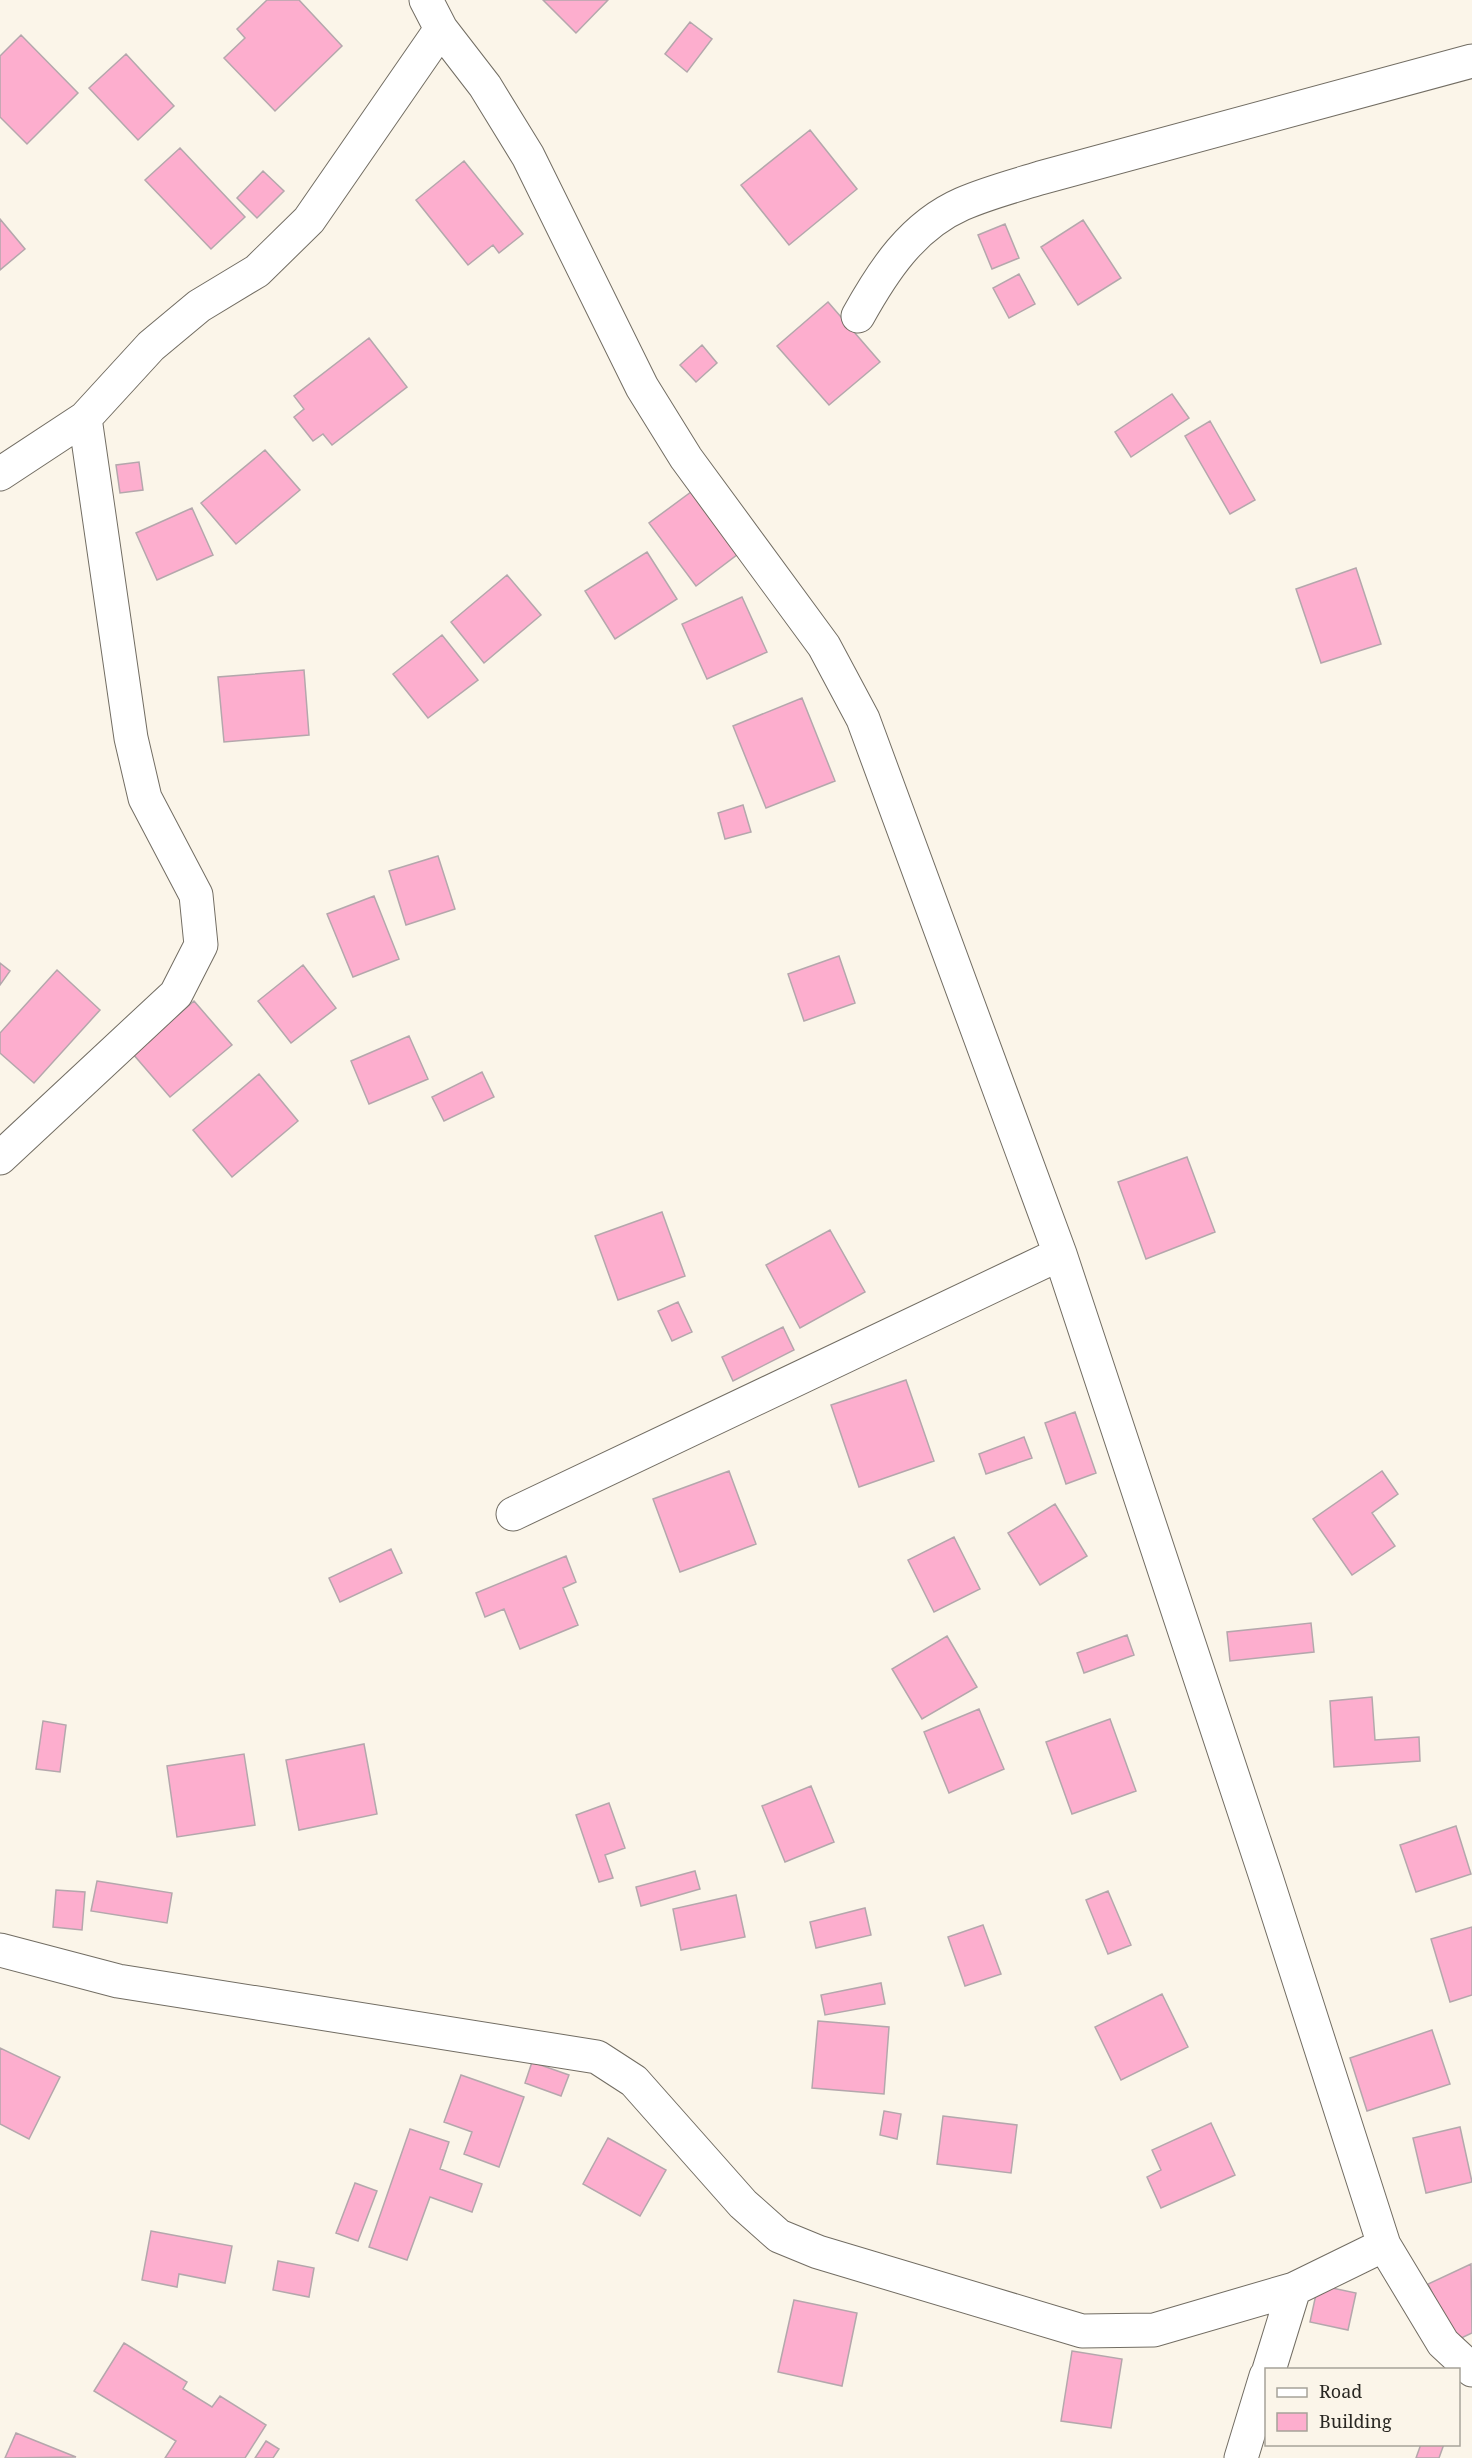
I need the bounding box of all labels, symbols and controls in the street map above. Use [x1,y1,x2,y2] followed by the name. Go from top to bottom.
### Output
[1265,2368,1460,2446] legend
[1319,2379,1362,2403] text: Road
[1319,2409,1392,2433] text: Building

